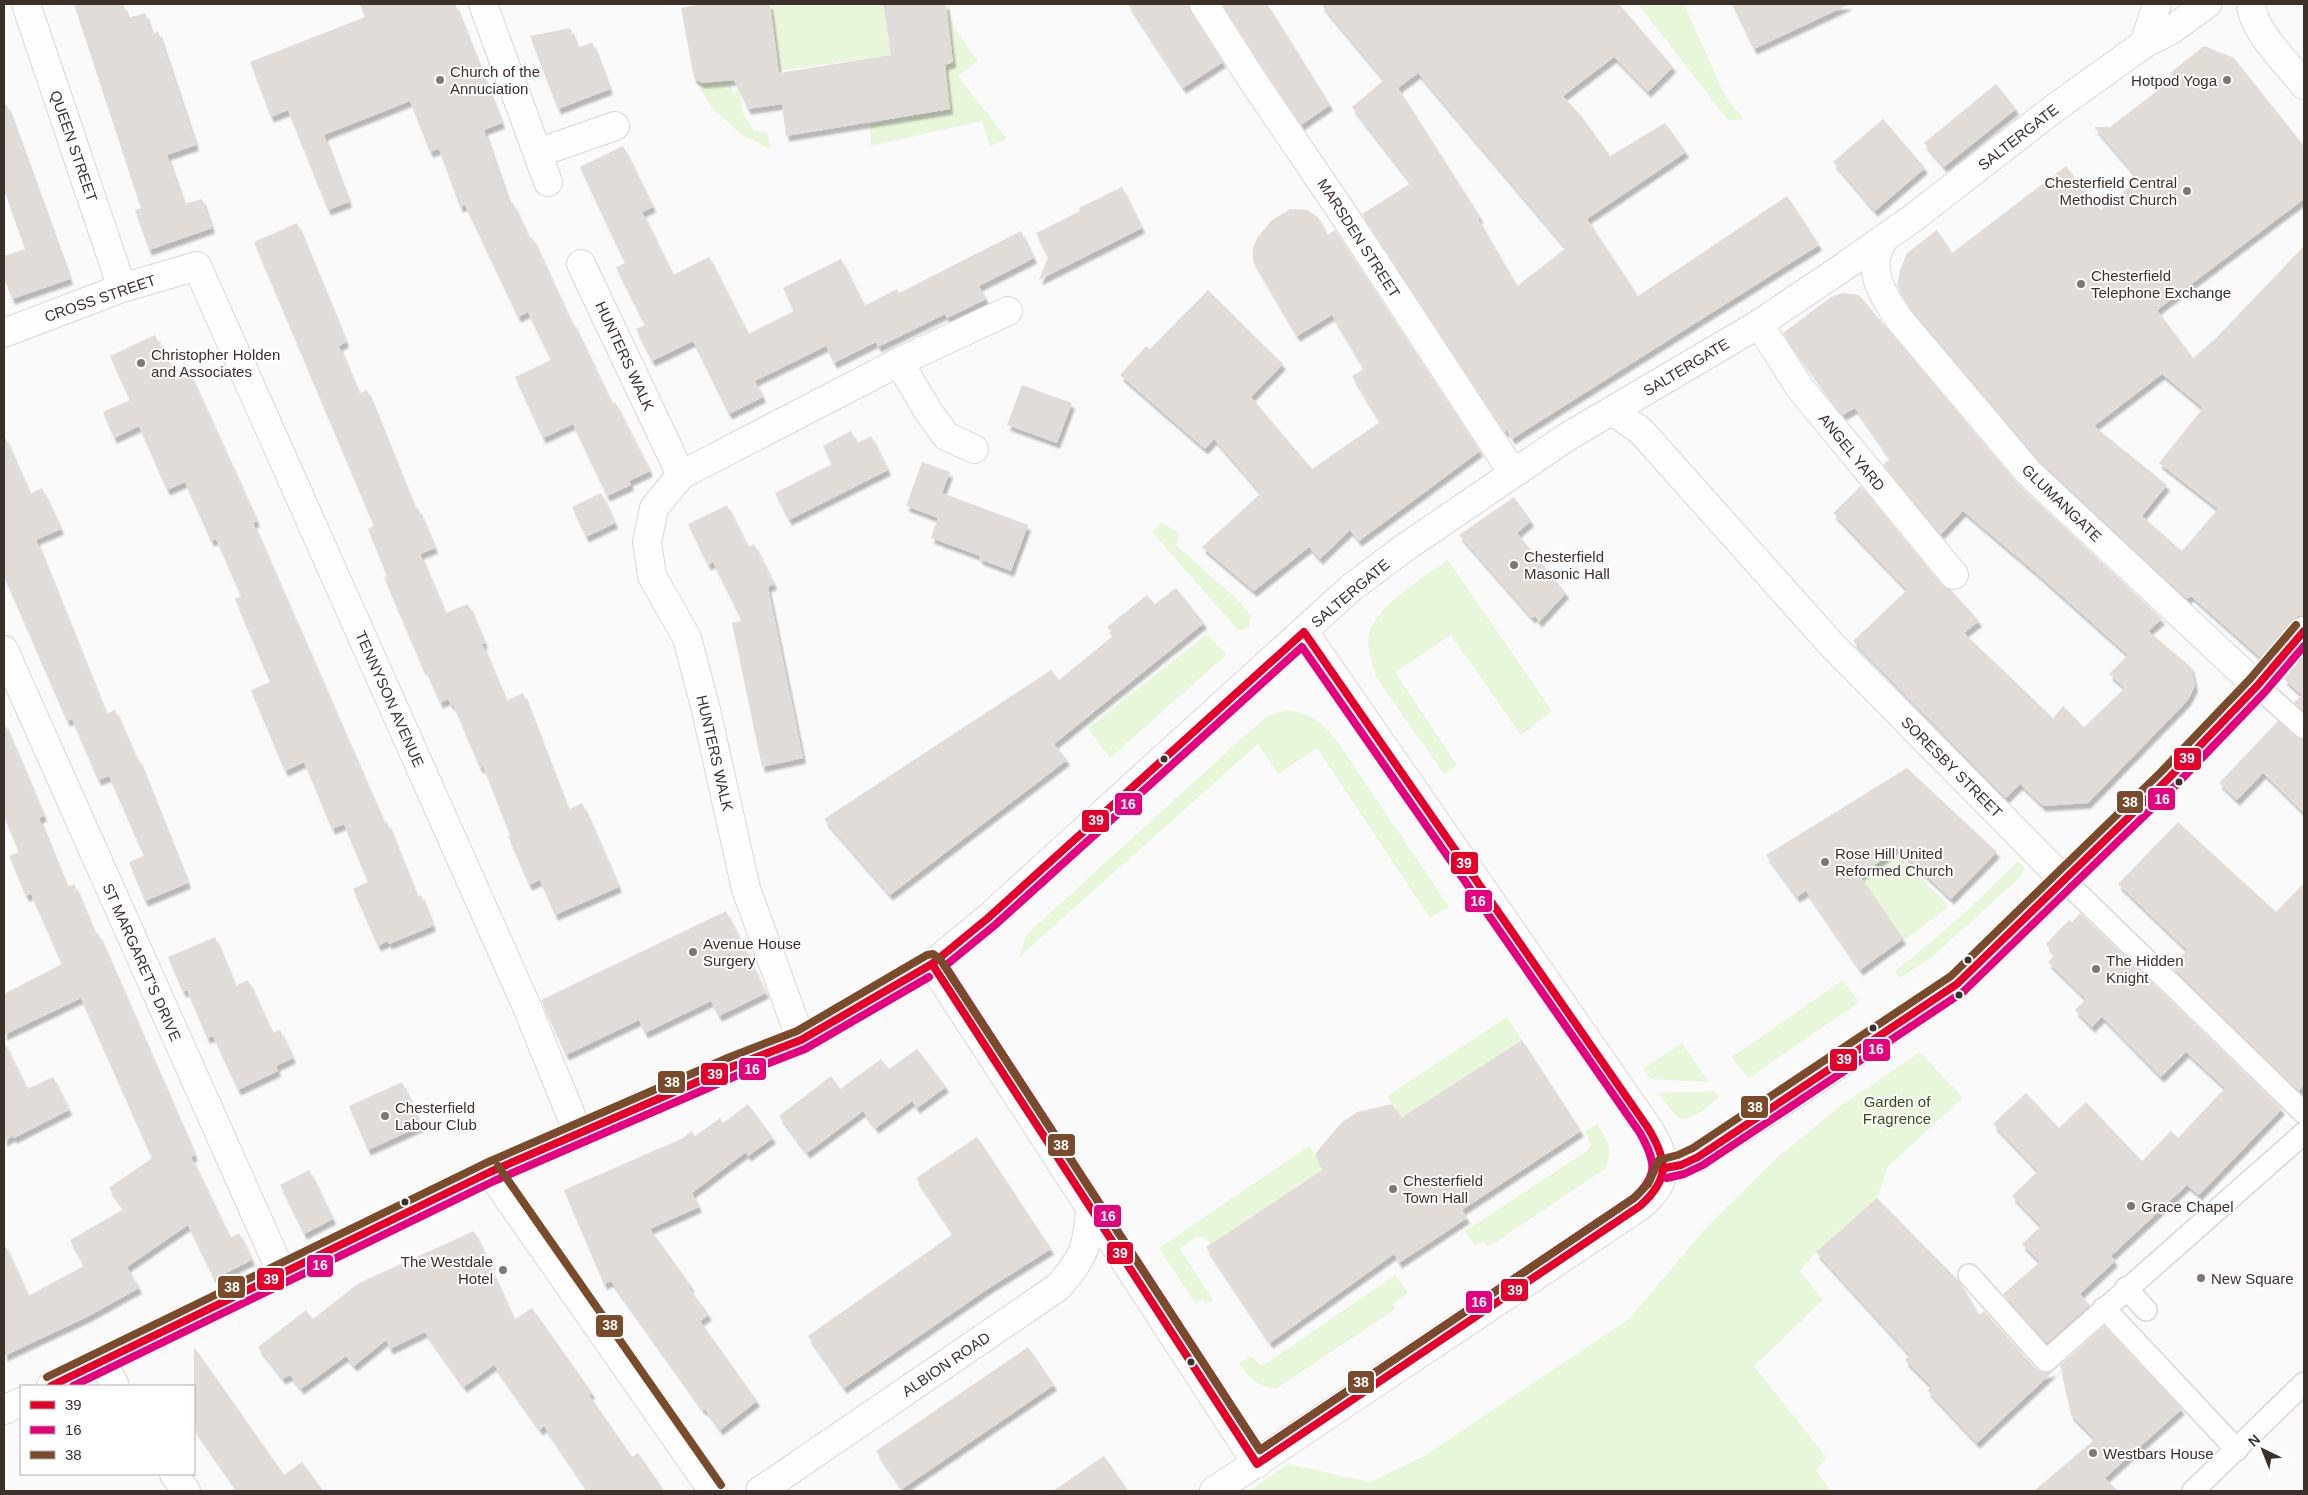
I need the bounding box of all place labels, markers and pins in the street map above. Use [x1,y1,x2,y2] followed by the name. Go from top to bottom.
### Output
[450,63,540,97] place label: Church of the Annuciation
[2131,72,2218,89] place label: Hotpod Yoga
[434,74,446,86] marker: Church of the Annuciation
[2221,74,2233,86] marker: Hotpod Yoga
[2044,174,2177,208] place label: Chesterfield Central Methodist Church
[2181,185,2193,197] marker: Chesterfield Central Methodist Church
[2091,267,2231,301] place label: Chesterfield Telephone Exchange
[2075,278,2087,290] marker: Chesterfield Telephone Exchange
[151,346,280,380] place label: Christopher Holden and Associates
[135,357,147,369] marker: Christopher Holden and Associates
[1524,548,1610,582] place label: Chesterfield Masonic Hall
[1508,559,1520,571] marker: Chesterfield Masonic Hall
[1159,754,1169,764] unlabelled marker
[2174,777,2184,787] unlabelled marker
[1835,845,1953,879] place label: Rose Hill United Reformed Church
[1819,856,1831,868] marker: Rose Hill United Reformed Church
[703,935,801,969] place label: Avenue House Surgery
[687,946,699,958] marker: Avenue House Surgery
[2106,952,2184,986] place label: The Hidden Knight
[1963,955,1973,965] unlabelled marker
[2090,963,2102,975] marker: The Hidden Knight
[1954,990,1964,1000] unlabelled marker
[1868,1023,1878,1033] unlabelled marker
[395,1099,477,1133] place label: Chesterfield Labour Club
[379,1110,391,1122] marker: Chesterfield Labour Club
[1403,1172,1483,1206] place label: Chesterfield Town Hall
[1387,1183,1399,1195] marker: Chesterfield Town Hall
[400,1197,410,1207] unlabelled marker
[2141,1198,2234,1215] place label: Grace Chapel
[2125,1200,2137,1212] marker: Grace Chapel
[401,1253,493,1287] place label: The Westdale Hotel
[497,1264,509,1276] marker: The Westdale Hotel
[2211,1270,2294,1287] place label: New Square
[2195,1272,2207,1284] marker: New Square
[1186,1357,1196,1367] unlabelled marker
[2103,1445,2214,1462] place label: Westbars House
[2087,1447,2099,1459] marker: Westbars House

